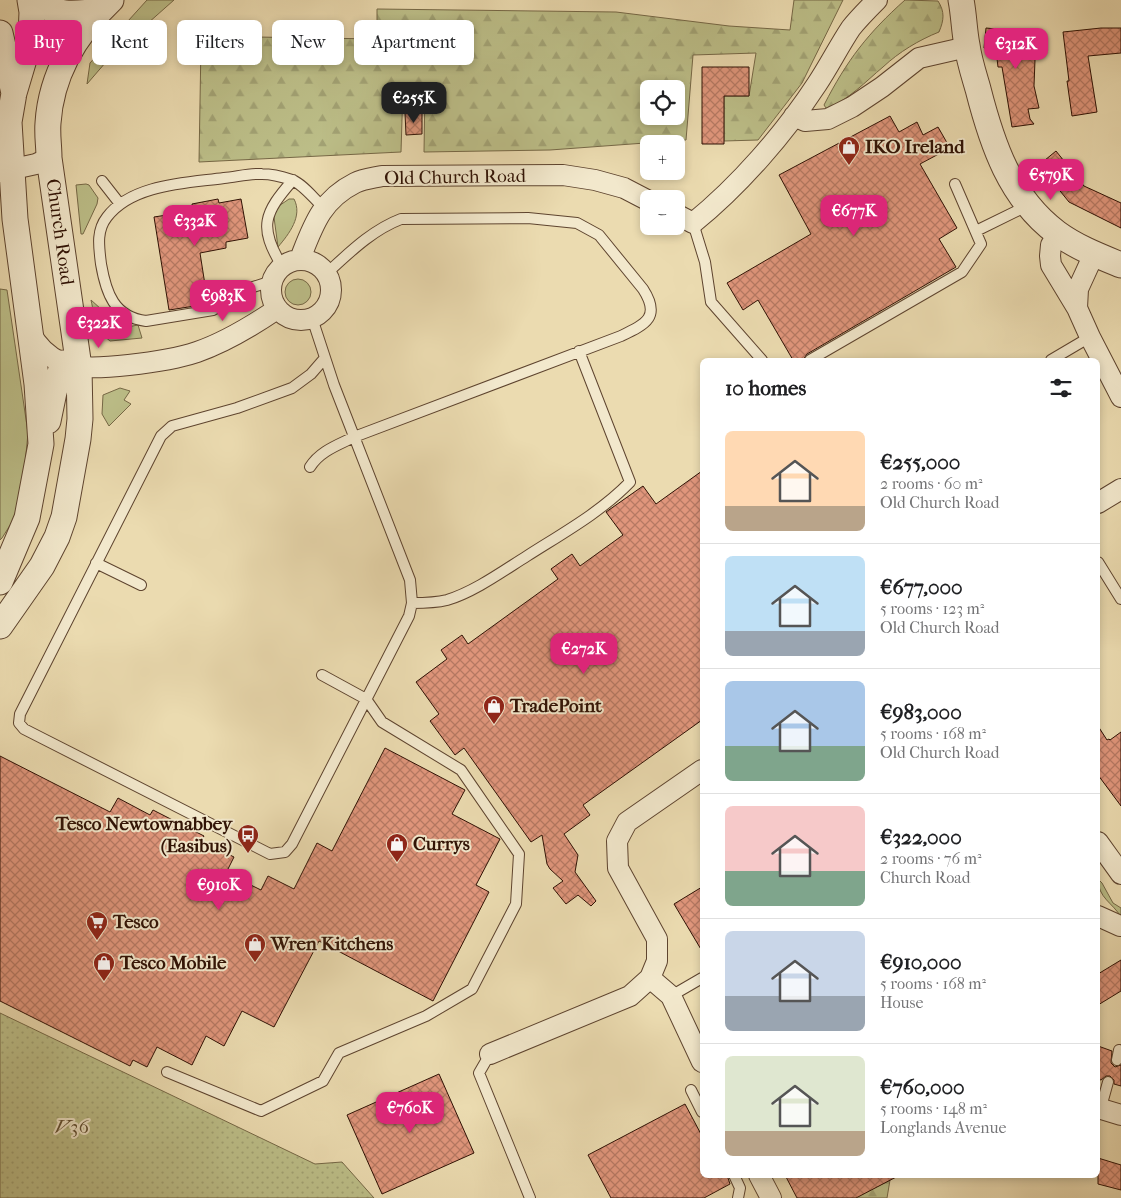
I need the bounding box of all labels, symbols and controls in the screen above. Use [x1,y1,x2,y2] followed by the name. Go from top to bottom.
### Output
[15,20,82,65] chip: Buy
[92,20,167,65] chip: Rent
[177,20,262,65] chip: Filters
[272,20,344,65] chip: New
[354,20,474,65] chip: Apartment
[981,28,1051,70] pin: €312K
[995,34,1037,53] text: €312K
[640,80,685,235] map controls
[640,80,685,125] button: locate
[379,82,449,124] pin: €255K
[392,88,436,107] text: €255K
[640,135,685,180] button: +
[837,135,861,166] shop icon: IKO Ireland
[865,136,965,158] place label: IKO Ireland
[1016,158,1086,201] pin: €579K
[384,165,527,189] street label: Old Church Road
[1029,165,1073,184] text: €579K
[42,177,78,287] street label: Church Road
[640,190,685,235] button: −
[819,194,889,237] pin: €677K
[831,201,877,220] text: €677K
[160,204,230,247] pin: €332K
[174,211,216,230] text: €332K
[188,280,258,322] pin: €983K
[201,286,245,305] text: €983K
[64,306,134,349] pin: €322K
[77,313,121,332] text: €322K
[1047,374,1075,402] icon: filters
[725,376,806,400] text: 10 homes
[880,450,960,474] text: €255,000
[765,451,825,511] icon: home
[880,474,983,493] text: 2 rooms · 60 m²
[880,493,1000,512] text: Old Church Road
[880,575,963,599] text: €677,000
[765,576,825,636] icon: home
[880,599,984,618] text: 5 rooms · 123 m²
[880,618,1000,637] text: Old Church Road
[549,632,619,675] pin: €272K
[561,639,607,658] text: €272K
[482,694,506,725] shop icon: TradePoint
[509,695,602,717] place label: TradePoint
[880,700,962,724] text: €983,000
[765,701,825,761] icon: home
[880,724,986,743] text: 5 rooms · 168 m²
[880,743,1000,762] text: Old Church Road
[55,813,233,857] place label: Tesco Newtownabbey (Easibus)
[236,823,260,854] bus stop icon: Tesco Newtownabbey (Easibus)
[880,825,962,849] text: €322,000
[765,826,825,886] icon: home
[385,832,409,863] shop icon: Currys
[413,833,470,855] place label: Currys
[880,849,981,868] text: 2 rooms · 76 m²
[184,868,254,911] pin: €910K
[880,868,970,887] text: Church Road
[197,875,241,894] text: €910K
[85,910,109,941] supermarket icon: Tesco
[112,911,159,933] place label: Tesco
[243,932,267,963] shop icon: Wren Kitchens
[270,933,393,955] place label: Wren Kitchens
[880,950,962,974] text: €910,000
[92,951,116,982] shop icon: Tesco Mobile
[765,951,825,1011] icon: home
[119,952,227,974] place label: Tesco Mobile
[880,974,986,993] text: 5 rooms · 168 m²
[880,993,923,1012] text: House
[880,1075,965,1099] text: €760,000
[765,1076,825,1136] icon: home
[375,1092,445,1134] pin: €760K
[387,1098,433,1117] text: €760K
[880,1099,987,1118] text: 5 rooms · 148 m²
[55,1116,89,1138] park label: V36
[880,1118,1006,1137] text: Longlands Avenue

